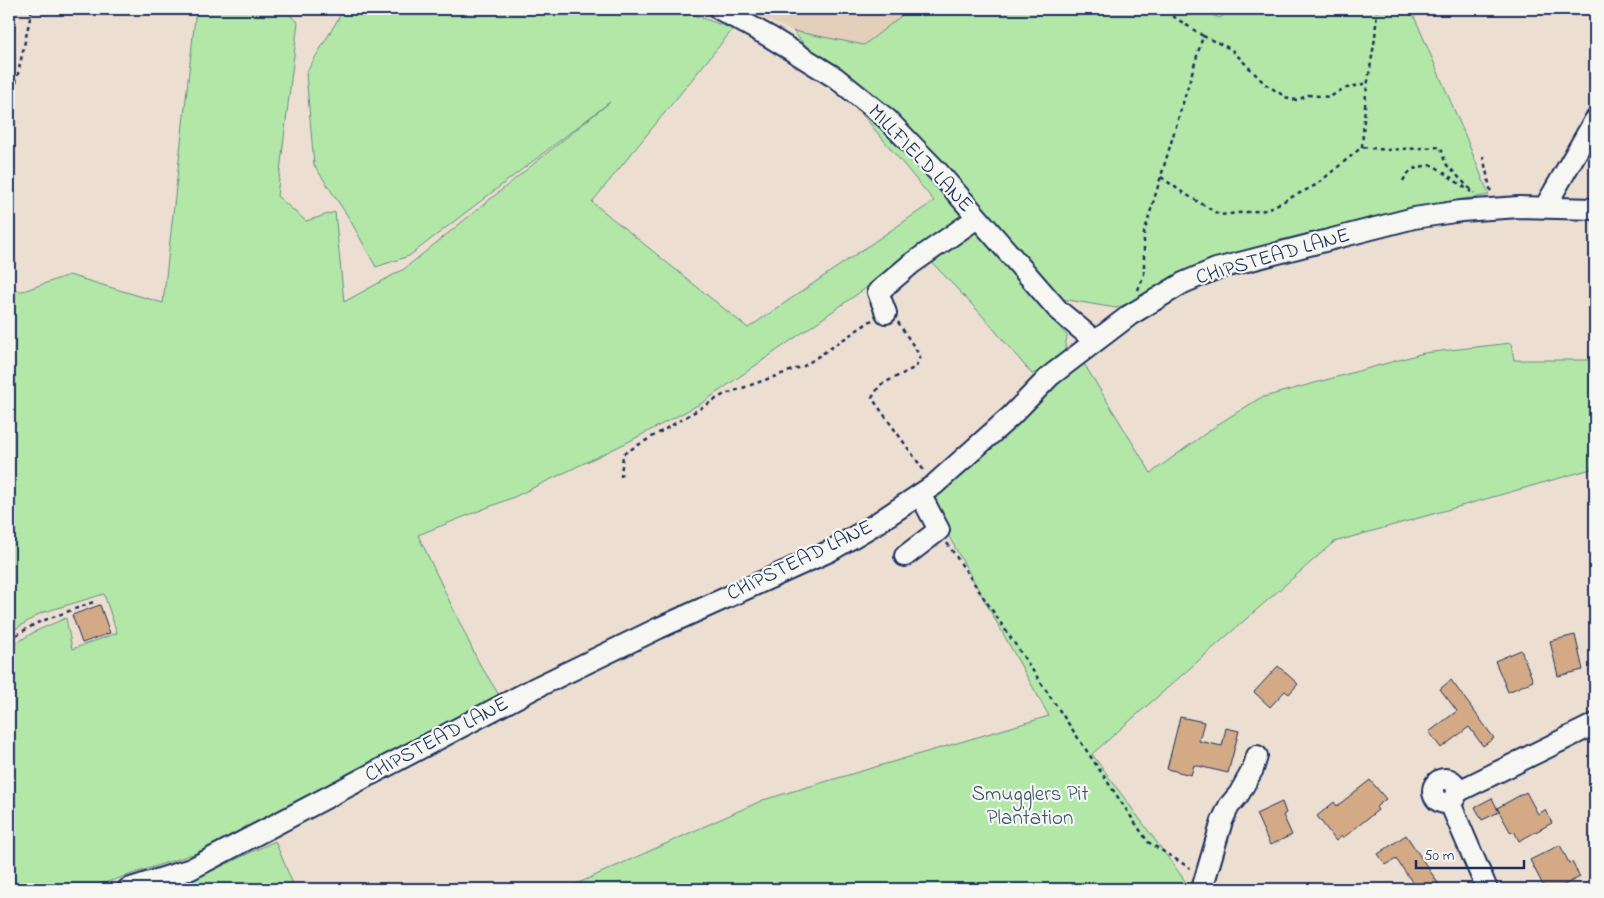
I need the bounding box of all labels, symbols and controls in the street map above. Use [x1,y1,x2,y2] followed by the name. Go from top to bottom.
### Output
[860,98,980,220] street label: MILLFIELD LANE
[1192,221,1354,293] street label: CHIPSTEAD LANE
[722,513,878,609] street label: CHIPSTEAD LANE
[360,689,514,791] street label: CHIPSTEAD LANE
[972,780,1088,834] park label: Smugglers Pit Plantation
[1416,838,1524,870] scale bar
[1424,845,1455,867] text: 50 m

